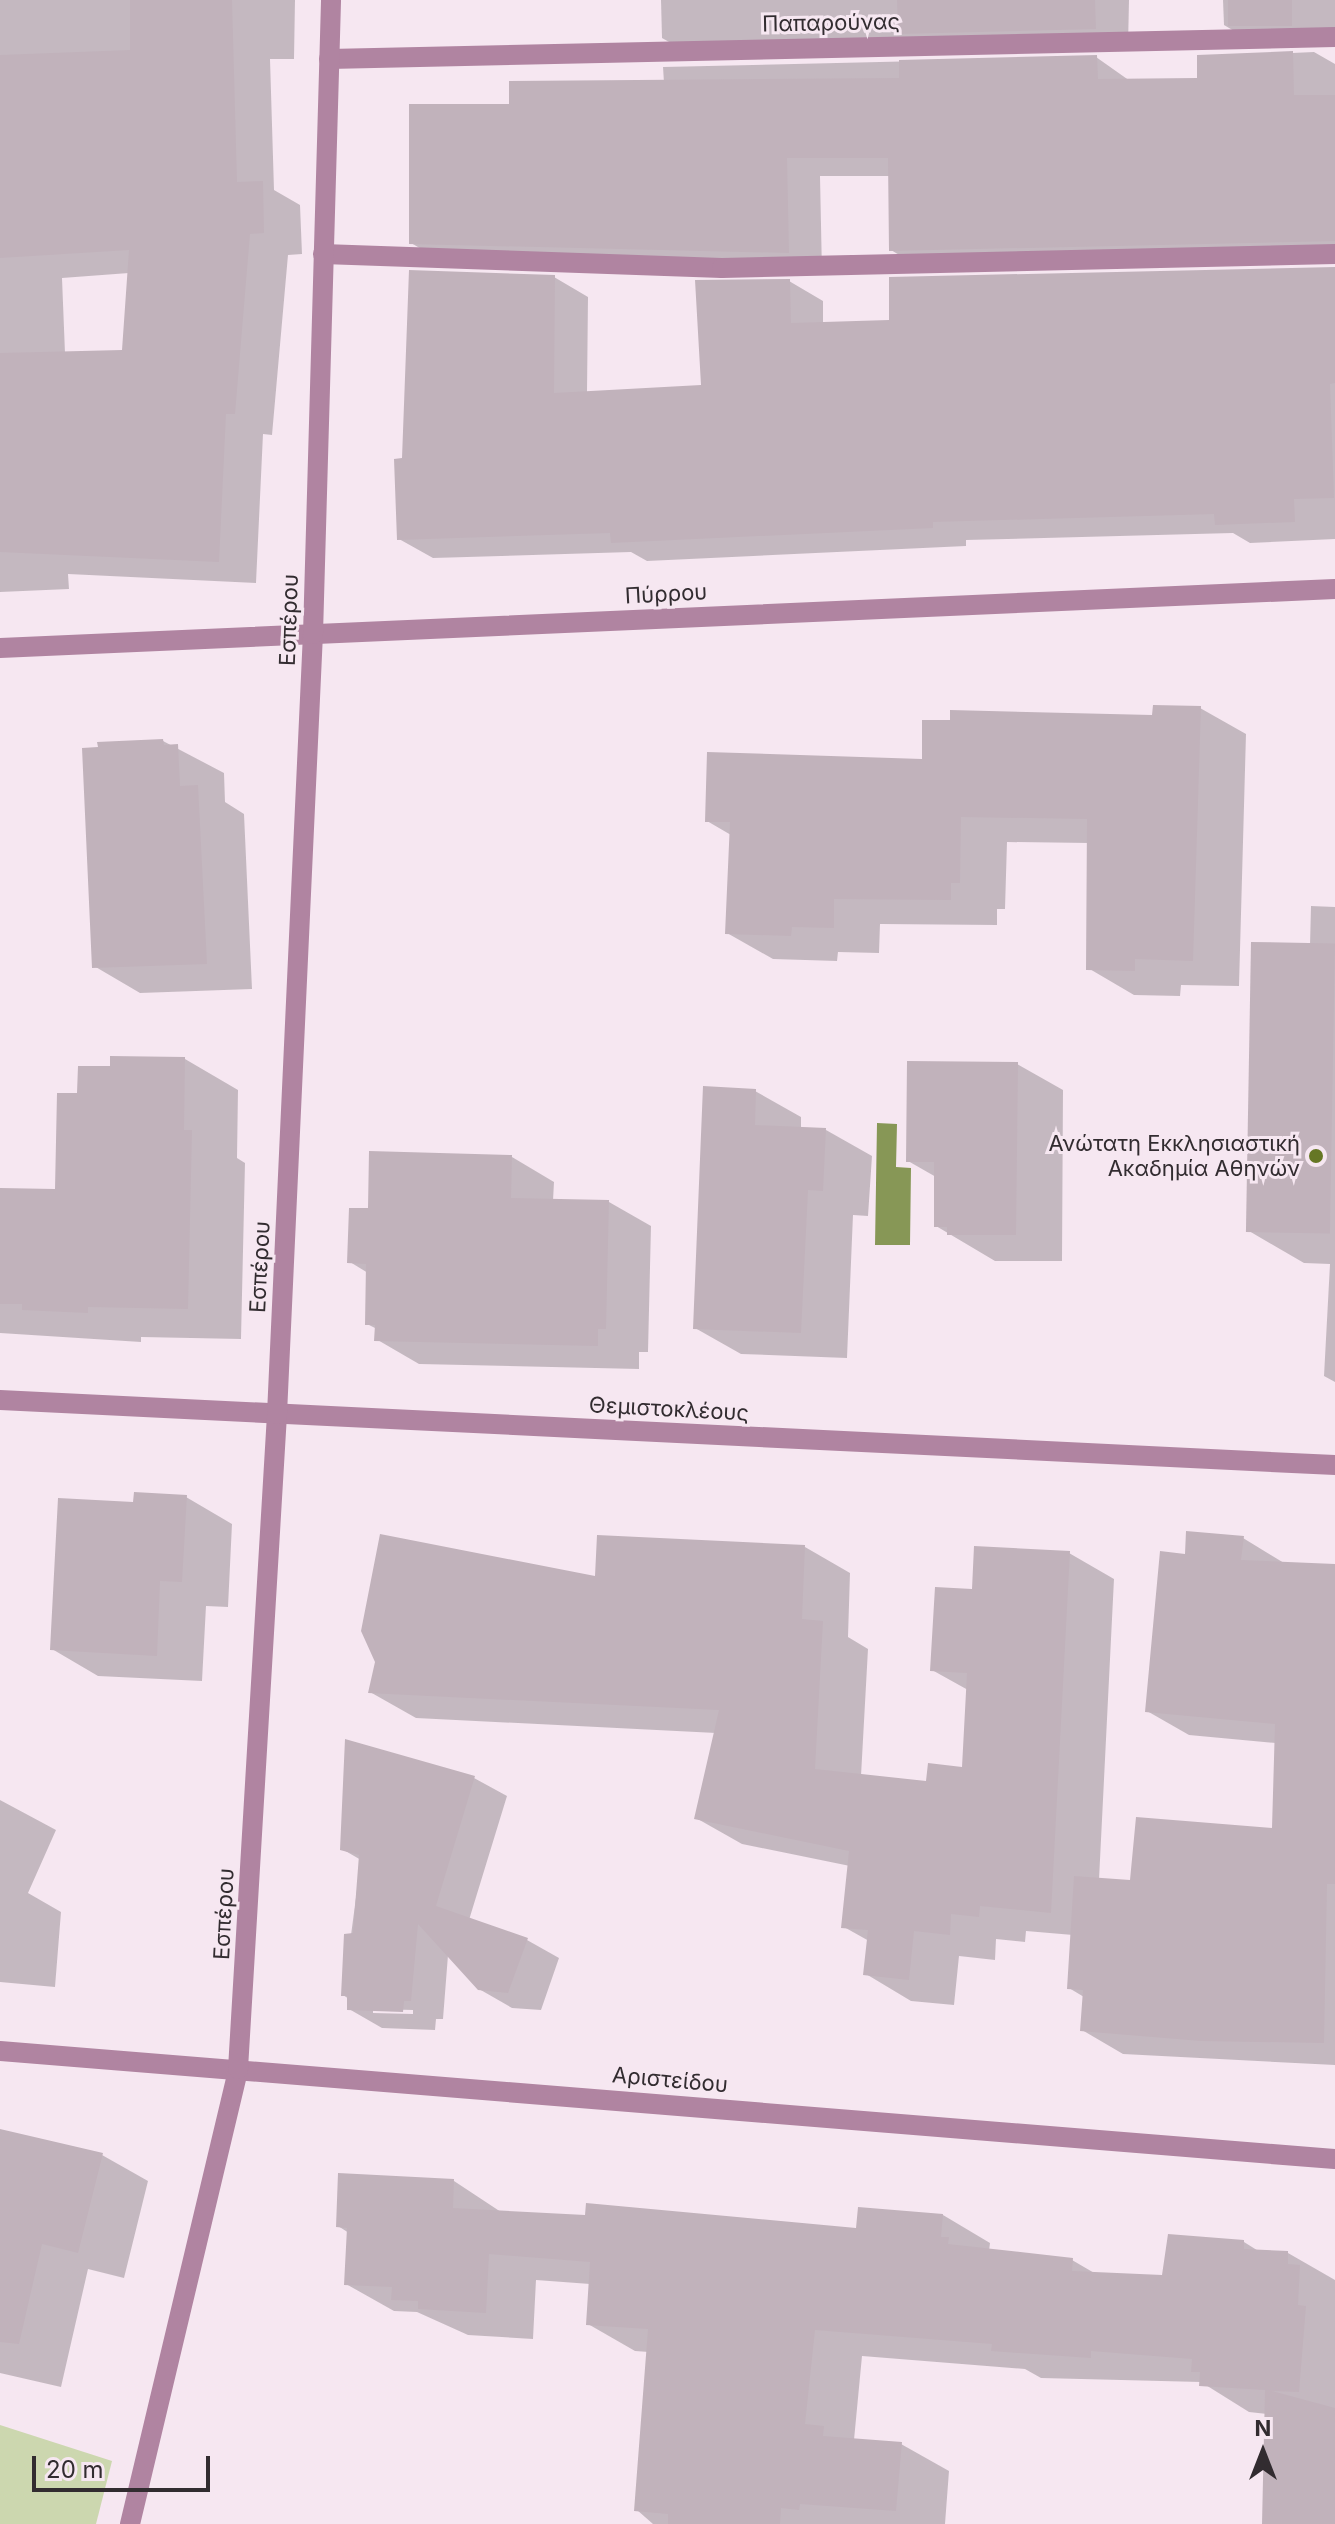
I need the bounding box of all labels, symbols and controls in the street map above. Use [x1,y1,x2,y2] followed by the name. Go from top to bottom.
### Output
[762,9,900,37] street label: Παπαρούνας
[274,574,304,666] street label: Εσπέρου
[624,579,708,609] street label: Πύρρου
[1049,1130,1300,1182] place label: Ανώτατη Εκκλησιαστική Ακαδημία Αθηνών
[1307,1147,1325,1165] marker: Ανώτατη Εκκλησιαστική Ακαδημία Αθηνών
[244,1220,276,1314] street label: Εσπέρου
[588,1392,750,1426] street label: Θεμιστοκλέους
[208,1867,240,1961] street label: Εσπέρου
[611,2062,729,2098] street label: Αριστείδου
[1223,2412,1303,2492] north arrow
[1255,2415,1271,2441] text: N
[36,2440,214,2490] scale bar
[46,2455,104,2484] text: 20 m

